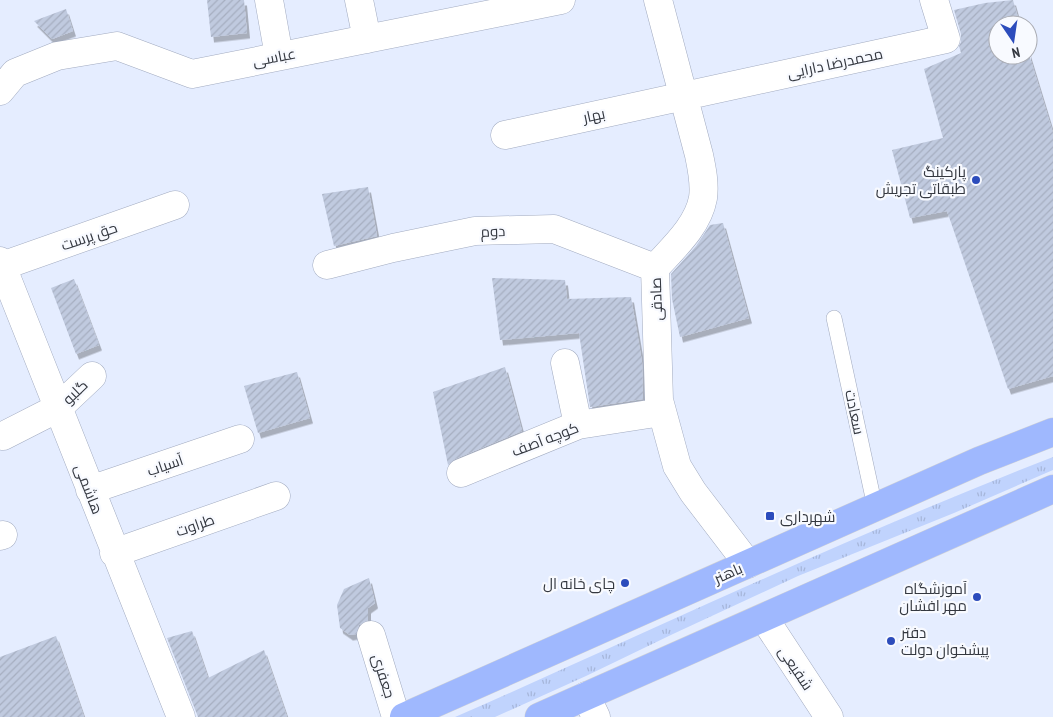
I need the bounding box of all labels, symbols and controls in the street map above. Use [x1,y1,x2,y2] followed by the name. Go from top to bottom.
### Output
[988,15,1038,65] north arrow
[1010,43,1022,62] text: N
[251,44,297,71] street label: عباسی
[785,44,885,83] street label: محمدرضا دارایی
[580,103,607,128] street label: بهار
[876,162,966,199] place label: پارکینگ طبقاتی تجریش
[970,174,982,186] marker: پارکینگ طبقاتی تجریش
[58,218,120,255] street label: حق پرست
[480,221,506,242] street label: دوم
[646,277,667,321] street label: صادقی
[58,376,92,408] street label: گلبو
[841,388,869,436] street label: سعادت
[509,418,582,461] street label: کوچه آصف
[144,450,186,480] street label: آسیاب
[70,461,107,517] street label: هاشمی
[780,507,835,527] place label: شهرداری
[173,510,217,540] street label: طراوت
[764,510,776,522] marker: شهرداری
[710,558,745,588] street label: باهنر
[543,574,615,594] place label: چای خانه ال
[619,577,631,589] marker: چای خانه ال
[899,579,967,616] place label: آموزشگاه مهر افشان
[971,591,983,603] marker: آموزشگاه مهر افشان
[900,623,989,660] place label: دفتر پیشخوان دولت
[885,635,897,647] marker: دفتر پیشخوان دولت
[774,642,818,694] street label: شفیعی
[367,652,400,701] street label: جعفری

